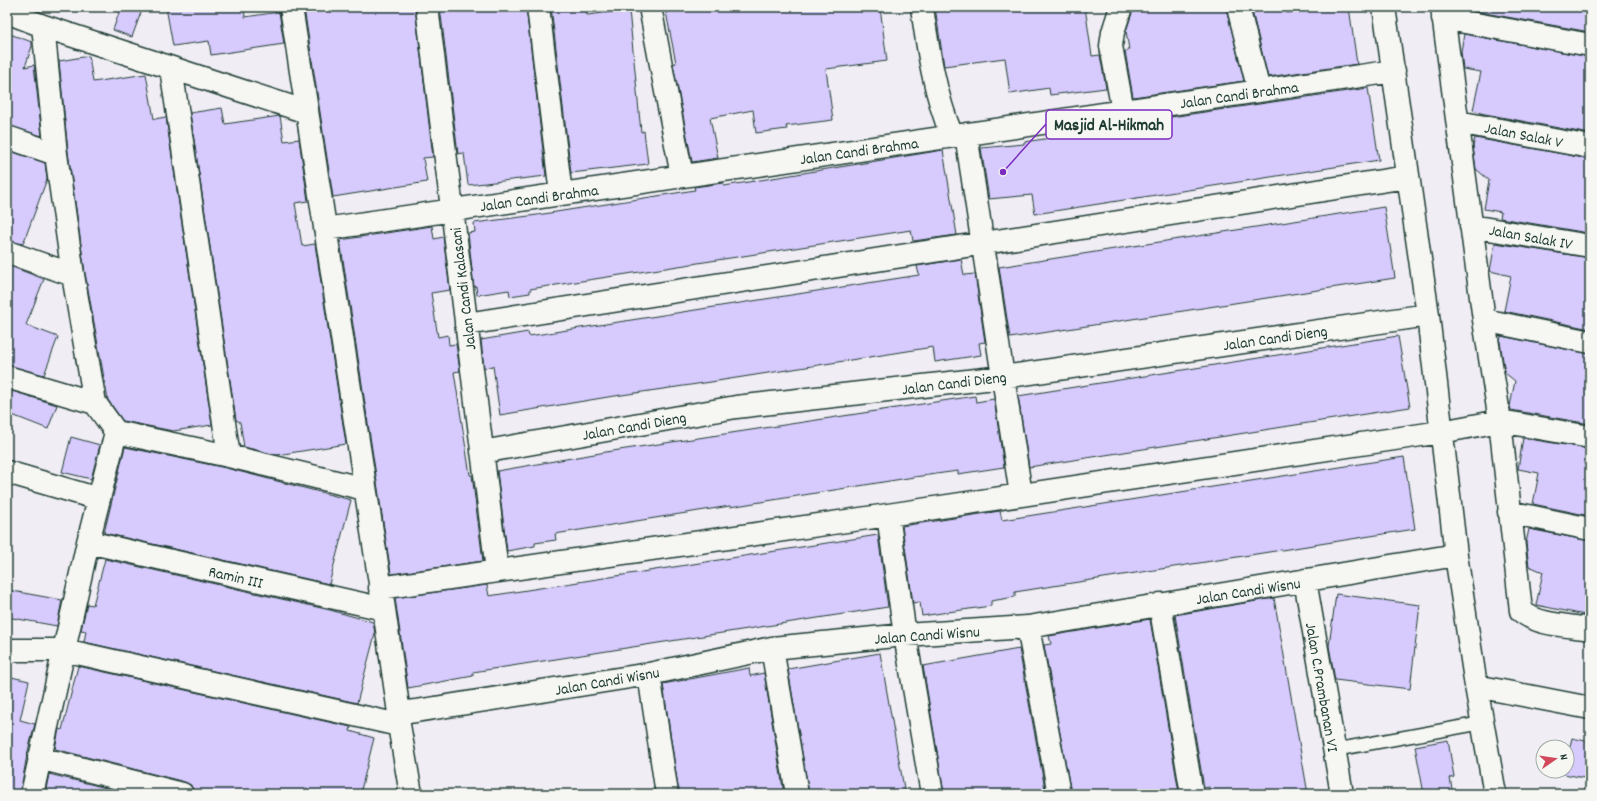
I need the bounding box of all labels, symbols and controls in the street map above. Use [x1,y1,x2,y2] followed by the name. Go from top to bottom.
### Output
[1179,77,1301,116] street label: Jalan Candi Brahma
[1046,110,1172,139] callout: Masjid Al-Hikmah
[1054,115,1164,139] text: Masjid Al-Hikmah
[1482,118,1565,155] street label: Jalan Salak V
[799,133,921,172] street label: Jalan Candi Brahma
[479,180,601,219] street label: Jalan Candi Brahma
[1487,220,1574,257] street label: Jalan Salak IV
[446,226,483,351] street label: Jalan Candi Kalasani
[1222,321,1329,358] street label: Jalan Candi Dieng
[901,367,1008,402] street label: Jalan Candi Dieng
[581,407,688,448] street label: Jalan Candi Dieng
[206,561,265,596] street label: Ramin III
[1194,573,1303,612] street label: Jalan Candi Wisnu
[874,621,981,652] street label: Jalan Candi Wisnu
[1298,621,1343,754] street label: Jalan C.Prambanan VI
[553,662,662,703] street label: Jalan Candi Wisnu
[1535,739,1575,779] north arrow
[1554,753,1571,762] text: N

